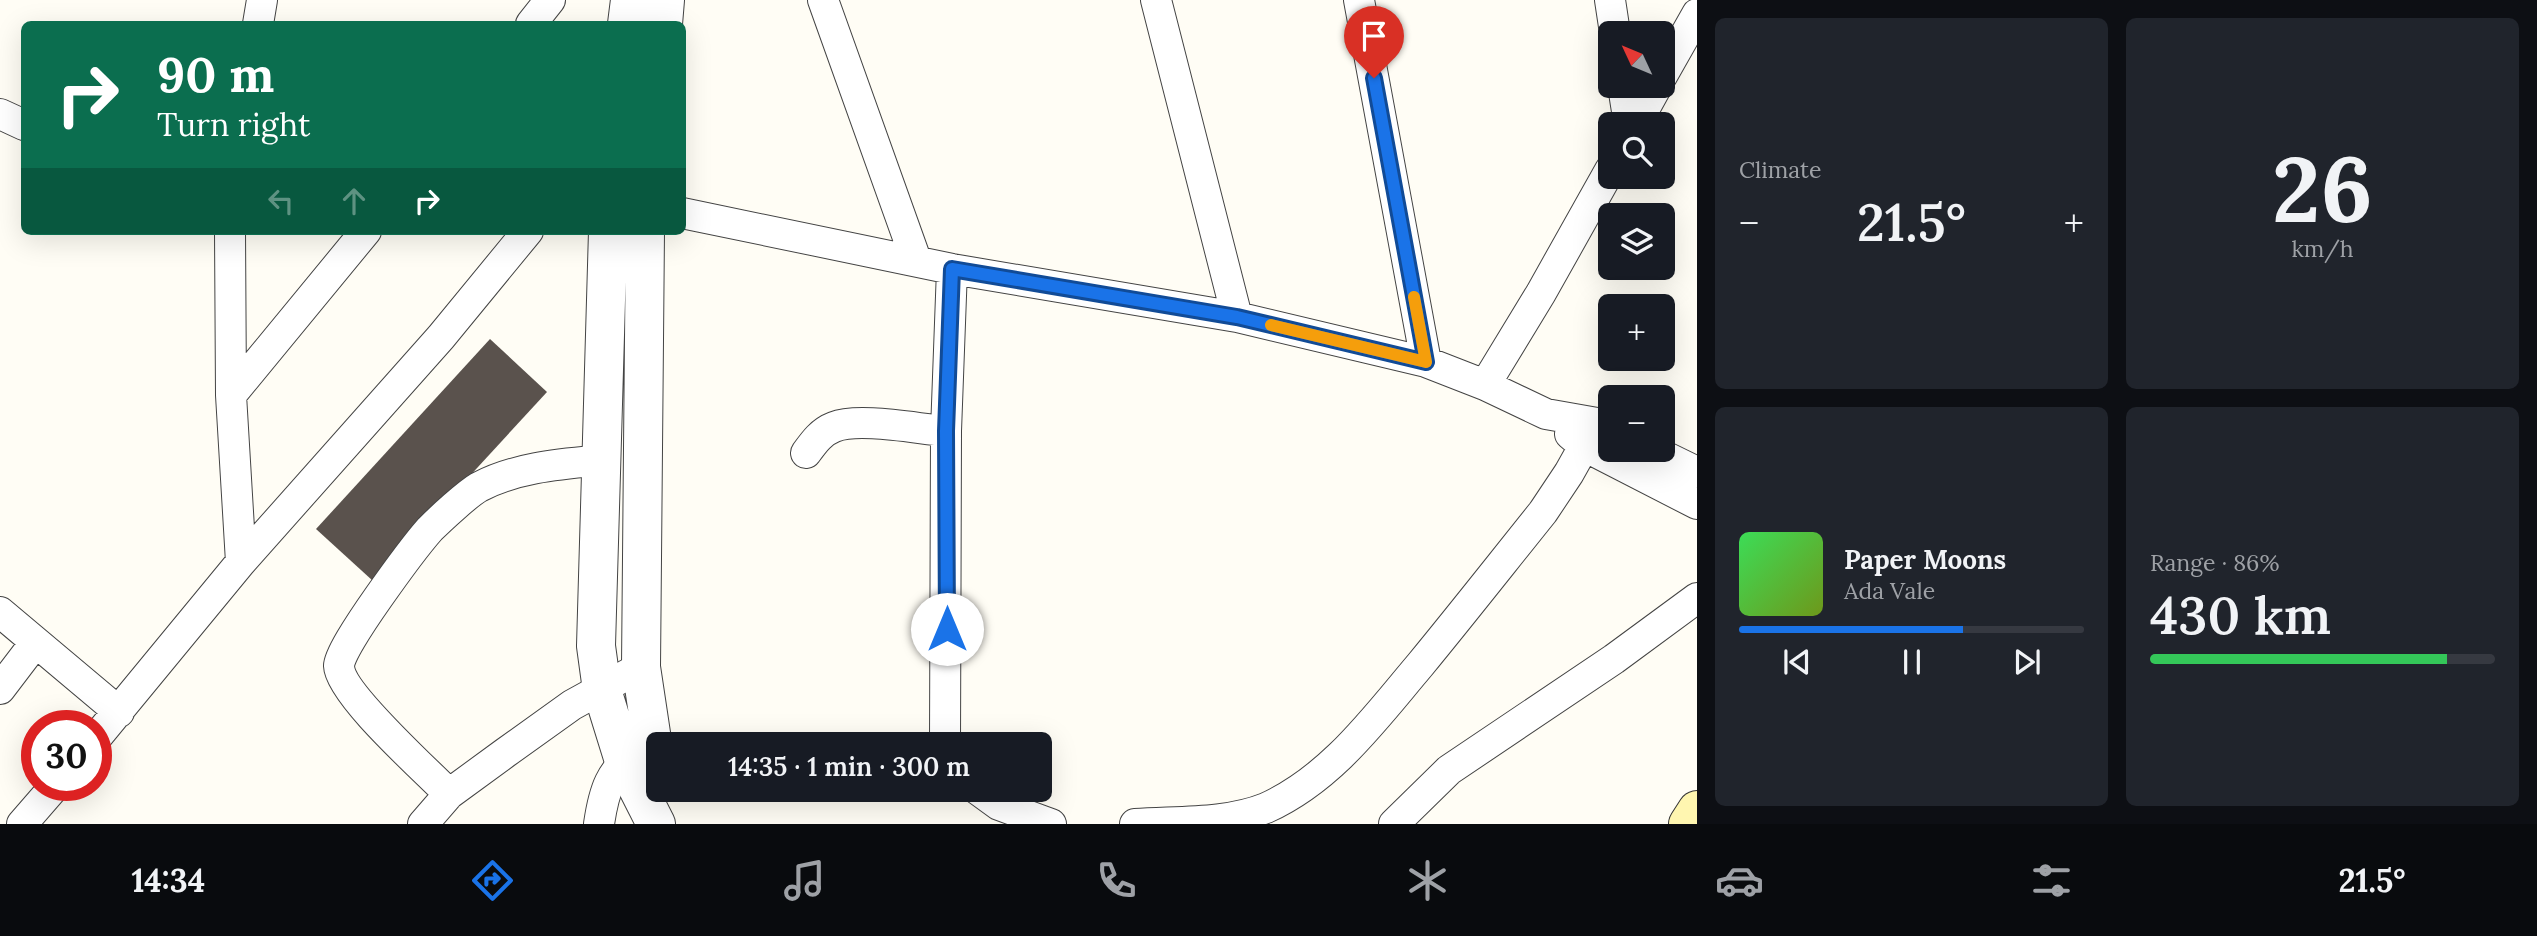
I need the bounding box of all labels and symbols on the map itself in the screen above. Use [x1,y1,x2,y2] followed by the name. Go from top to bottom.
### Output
[1344,6,1404,78] pin
[1598,21,1675,98] north arrow
[910,592,984,666] position arrow
[21,710,112,801] speed limit sign: 30

